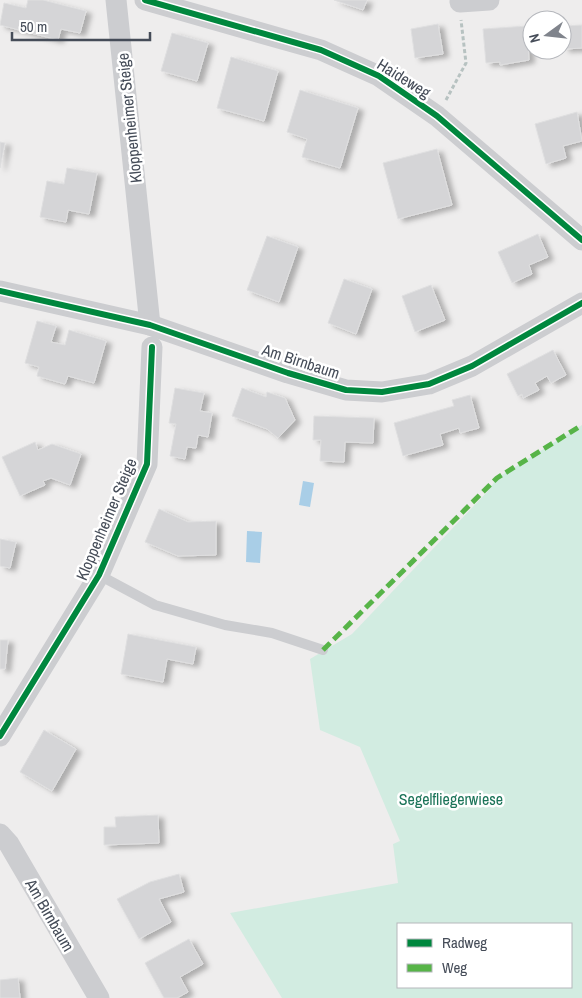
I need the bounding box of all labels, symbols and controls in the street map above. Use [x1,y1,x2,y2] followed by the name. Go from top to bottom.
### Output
[12,10,150,42] scale bar
[522,10,572,60] north arrow
[20,16,47,37] text: 50 m
[525,32,544,45] text: N
[111,52,147,184] street label: Kloppenheimer Steige
[373,53,435,103] street label: Haideweg
[259,338,343,384] street label: Am Birnbaum
[70,455,142,583] street label: Kloppenheimer Steige
[399,788,503,810] park label: Segelfliegerwiese
[20,874,80,955] street label: Am Birnbaum
[397,923,572,988] legend
[442,932,487,953] text: Radweg
[442,957,467,978] text: Weg

